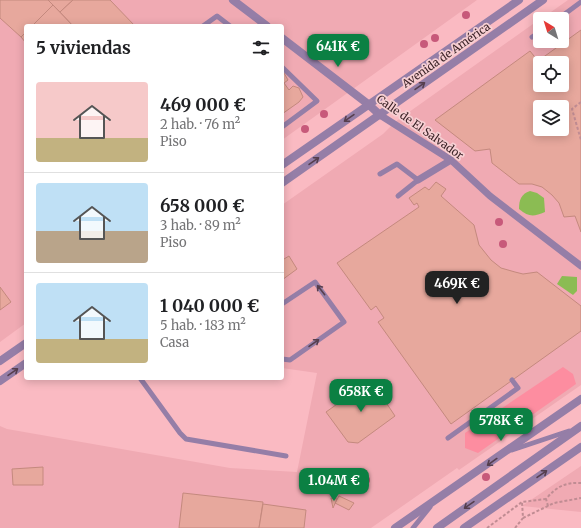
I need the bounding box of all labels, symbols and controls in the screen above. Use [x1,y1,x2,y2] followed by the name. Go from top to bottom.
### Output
[533,12,569,48] north arrow
[533,12,569,136] map controls
[398,19,493,91] street label: Avenida de América
[305,34,371,68] pin: 641K €
[36,37,131,59] text: 5 viviendas
[250,37,272,59] icon: filters
[316,38,360,55] text: 641K €
[533,56,569,92] button: locate
[415,82,426,90] one-way arrow
[374,92,466,162] street label: Calle de El Salvador
[160,94,246,116] text: 469 000 €
[68,98,116,146] icon: home
[533,100,569,136] button: layers
[343,114,354,122] one-way arrow
[160,116,240,133] text: 2 hab. · 76 m²
[160,133,187,150] text: Piso
[308,157,319,165] one-way arrow
[160,195,245,217] text: 658 000 €
[68,199,116,247] icon: home
[160,217,241,234] text: 3 hab. · 89 m²
[160,234,187,251] text: Piso
[424,271,490,305] pin: 469K €
[434,275,480,292] text: 469K €
[317,285,325,296] one-way arrow
[160,295,259,317] text: 1 040 000 €
[68,299,116,347] icon: home
[160,317,246,334] text: 5 hab. · 183 m²
[160,334,189,351] text: Casa
[308,339,319,347] one-way arrow
[7,368,18,376] one-way arrow
[328,379,394,413] pin: 658K €
[338,383,384,400] text: 658K €
[468,408,534,442] pin: 578K €
[479,412,523,429] text: 578K €
[486,457,497,466] one-way arrow
[297,468,371,502] pin: 1.04M €
[537,470,548,478] one-way arrow
[308,472,360,489] text: 1.04M €
[464,501,475,509] one-way arrow

